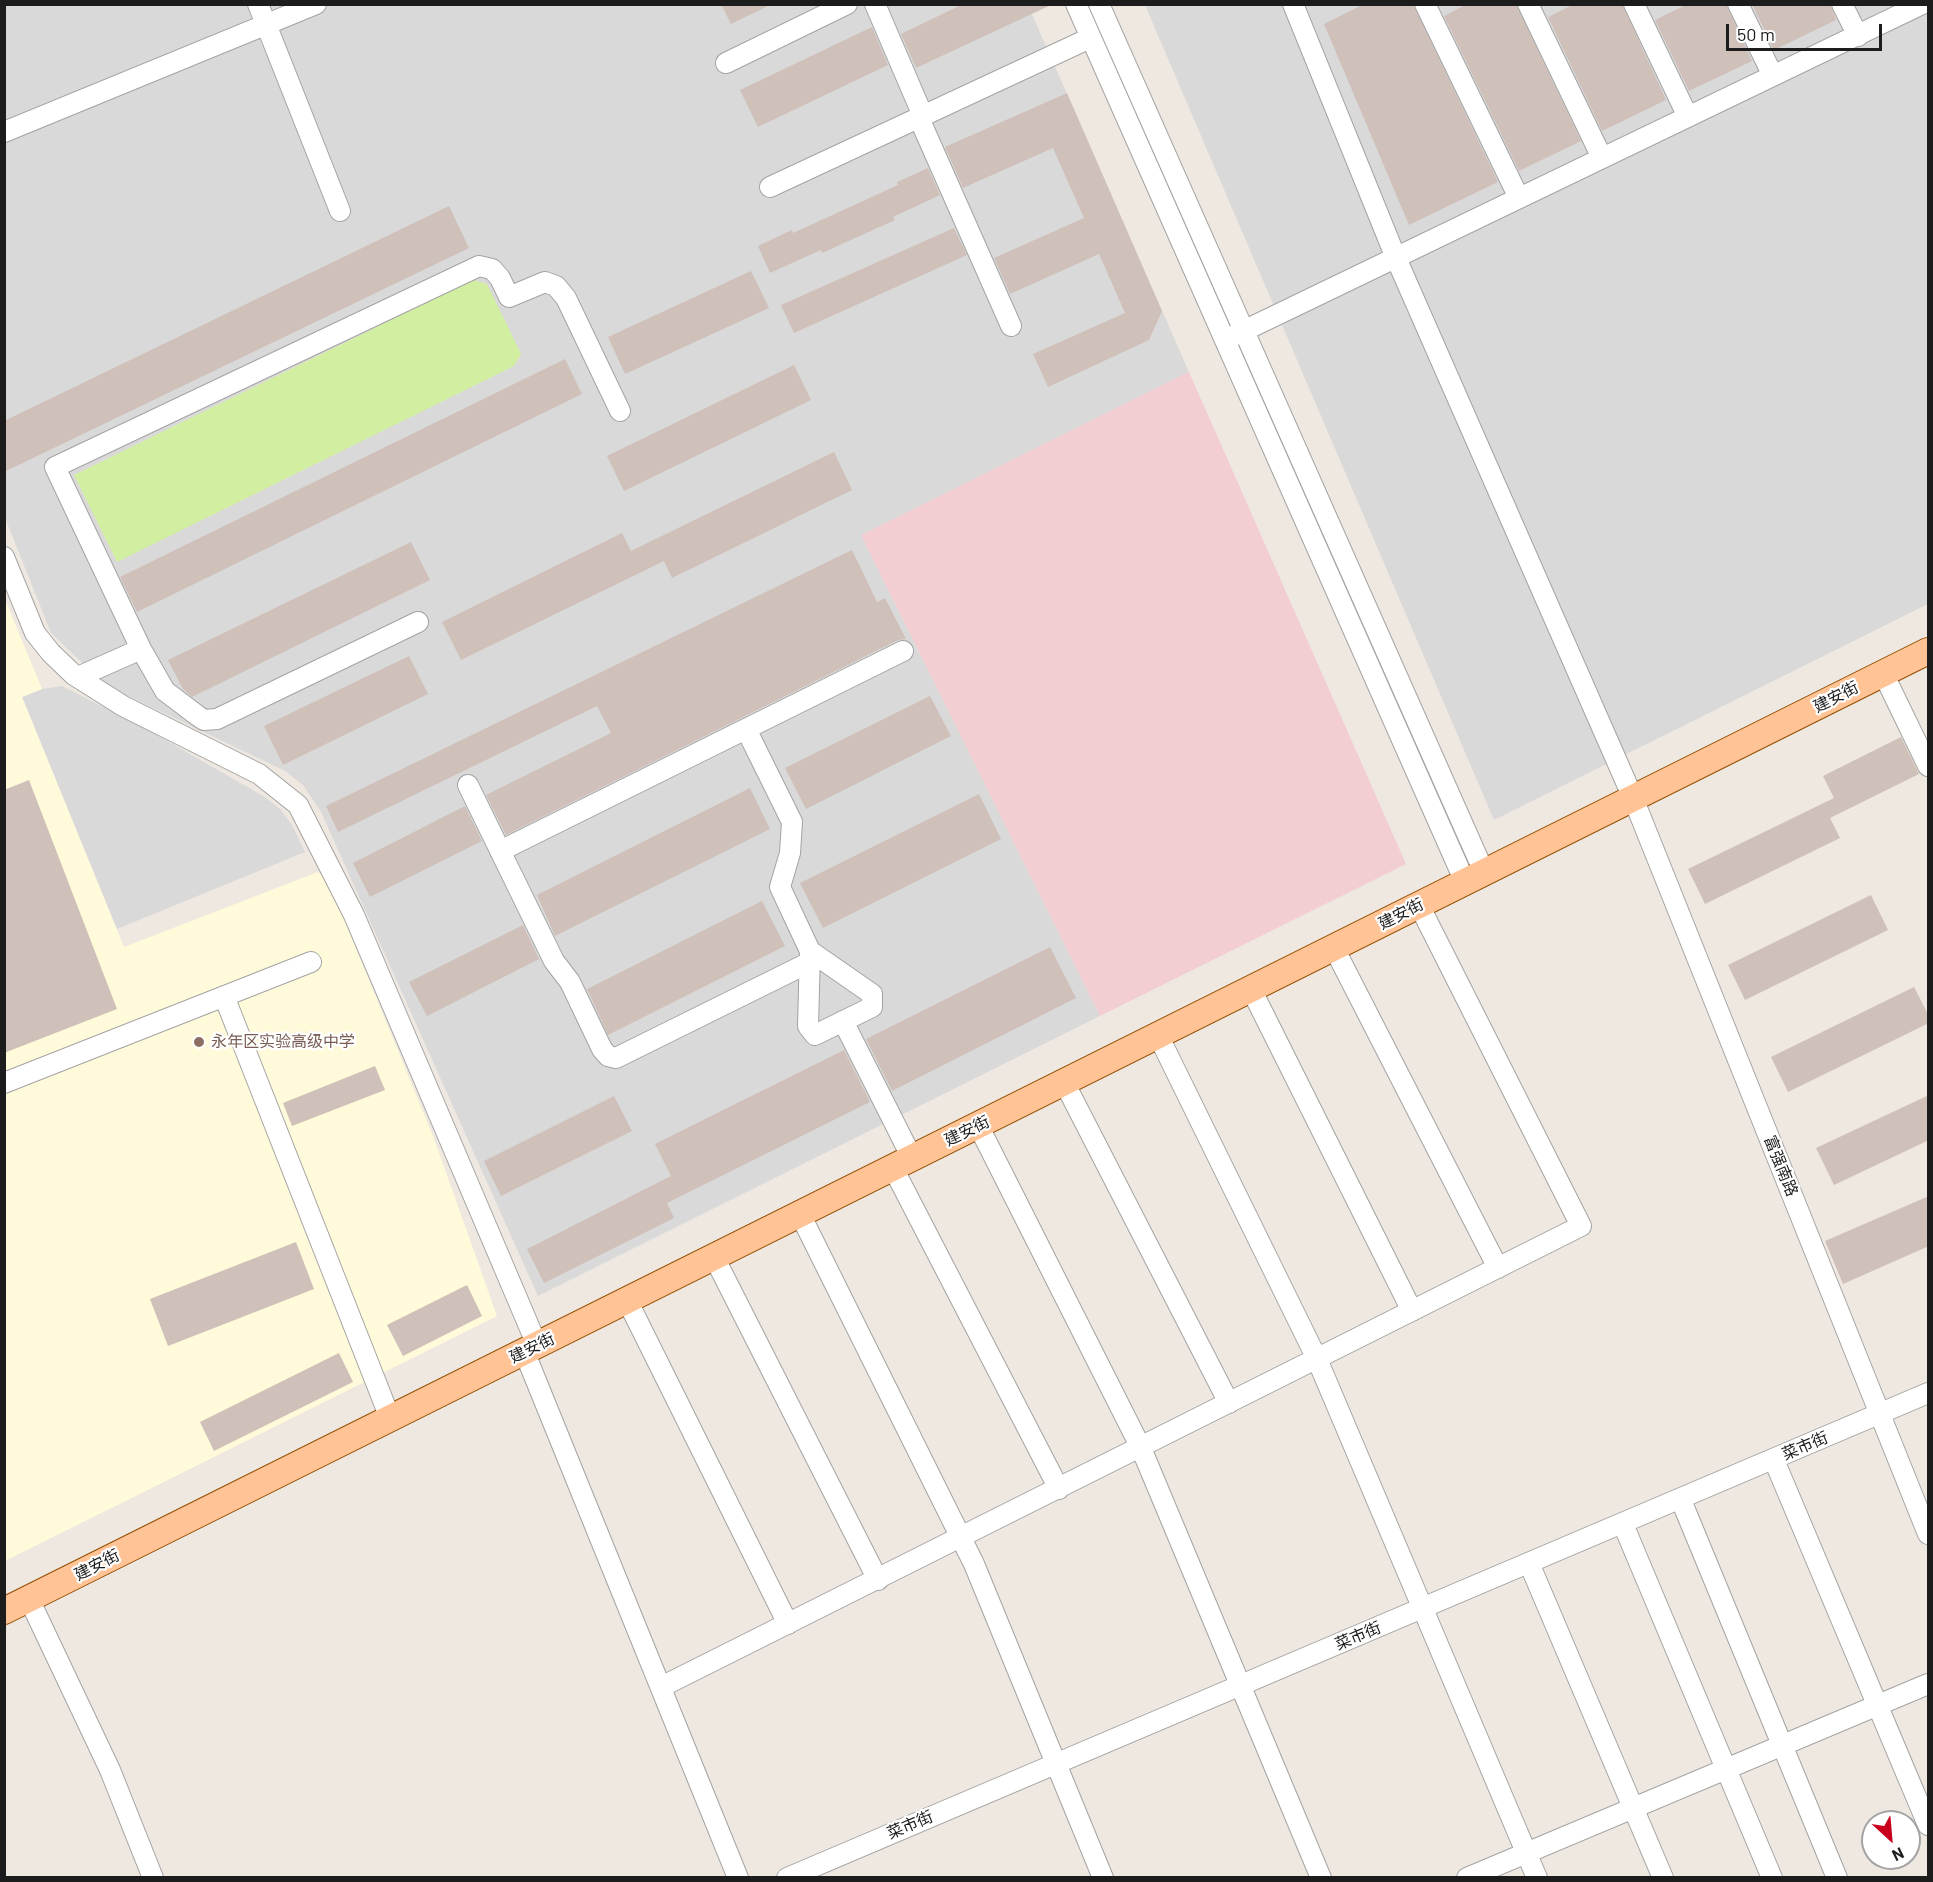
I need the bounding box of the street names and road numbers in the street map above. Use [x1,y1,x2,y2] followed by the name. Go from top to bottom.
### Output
[1810,678,1862,716] street label: 建安街
[1375,895,1427,933] street label: 建安街
[941,1112,993,1150] street label: 建安街
[1760,1133,1802,1199] street label: 富强南路
[506,1329,558,1367] street label: 建安街
[1779,1428,1831,1464] street label: 菜市街
[71,1546,123,1584] street label: 建安街
[1332,1618,1384,1654] street label: 菜市街
[884,1807,936,1843] street label: 菜市街

